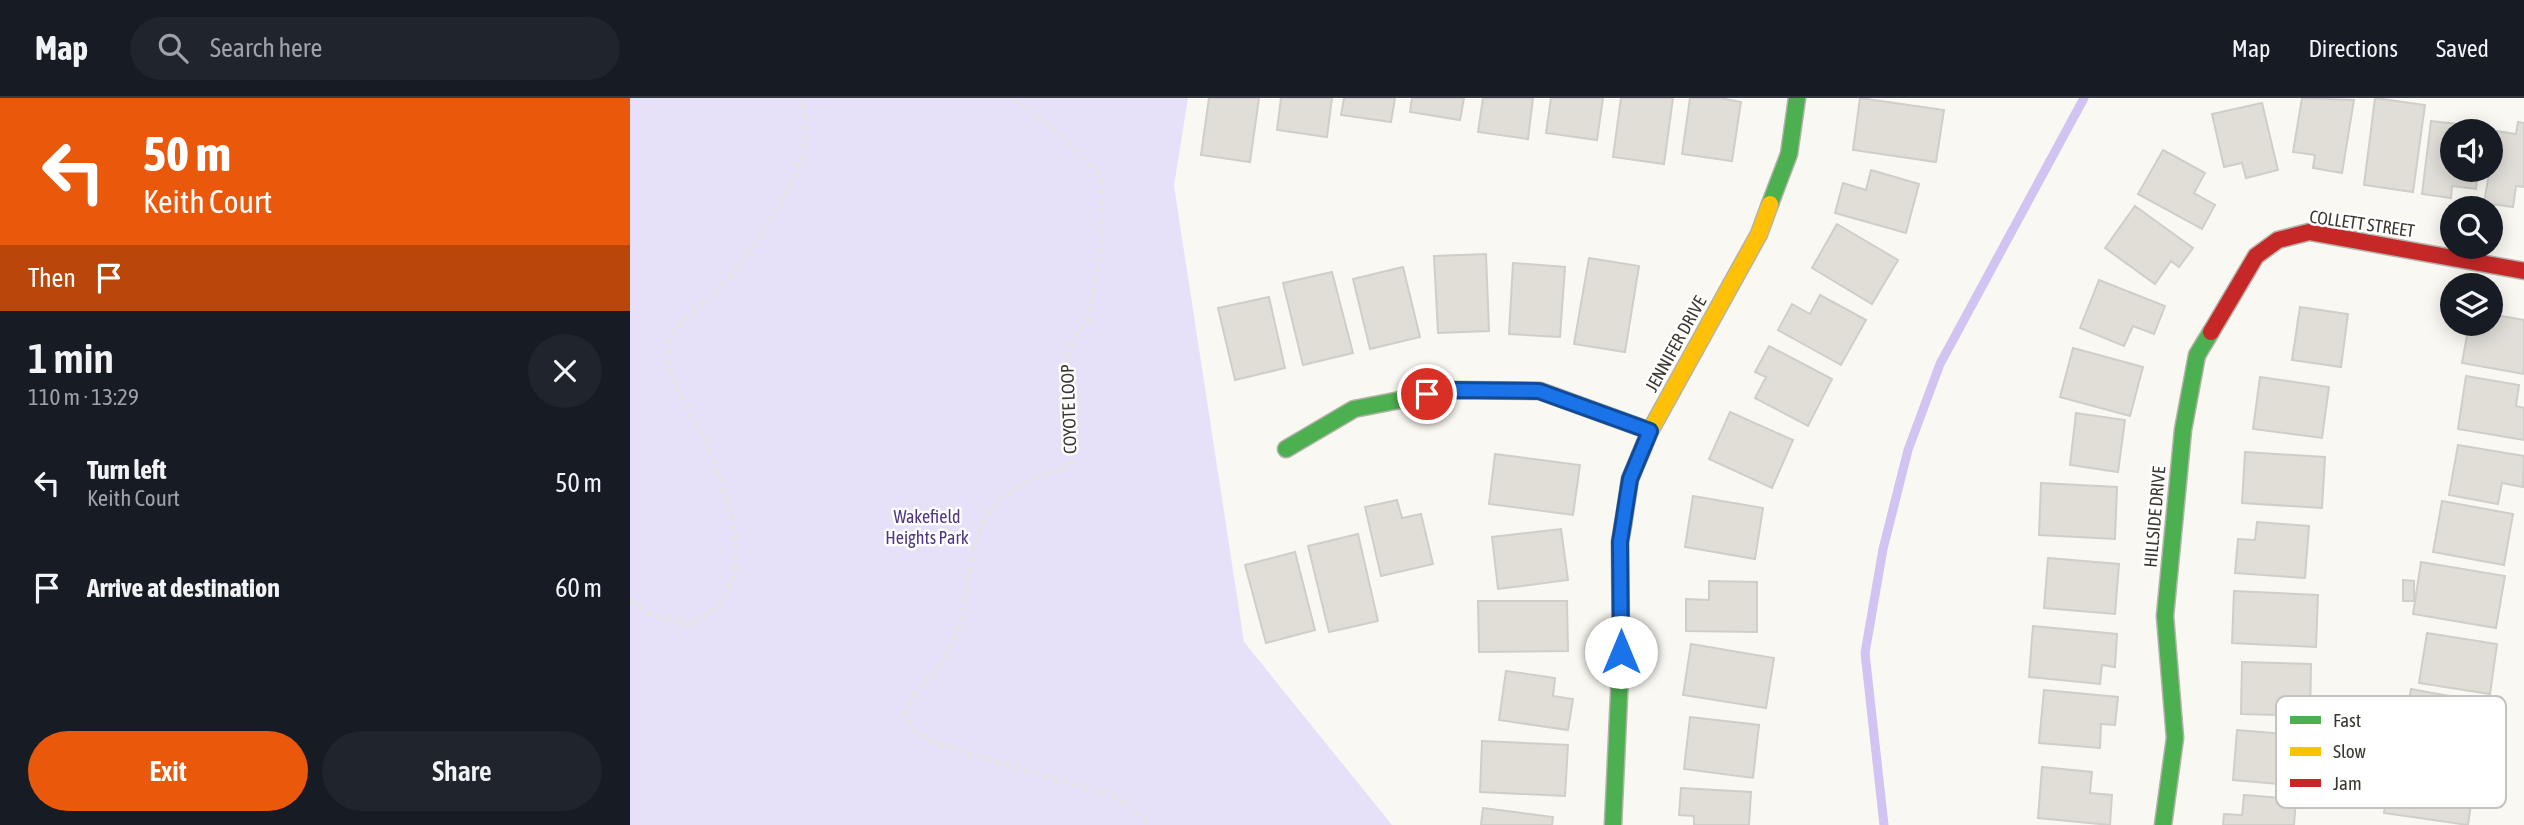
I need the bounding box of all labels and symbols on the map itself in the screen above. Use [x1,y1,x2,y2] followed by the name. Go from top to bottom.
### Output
[2308,206,2416,241] street label: COLLETT STREET
[1641,292,1711,395] street label: JENNIFER DRIVE
[1056,364,1081,454] street label: COYOTE LOOP
[1397,364,1457,424] pin
[2140,465,2169,568] street label: HILLSIDE DRIVE
[885,506,969,548] park label: Wakefield Heights Park
[1584,615,1658,689] position arrow
[2276,696,2506,808] legend
[2333,709,2361,731] text: Fast
[2333,740,2367,762] text: Slow
[2333,772,2362,794] text: Jam

